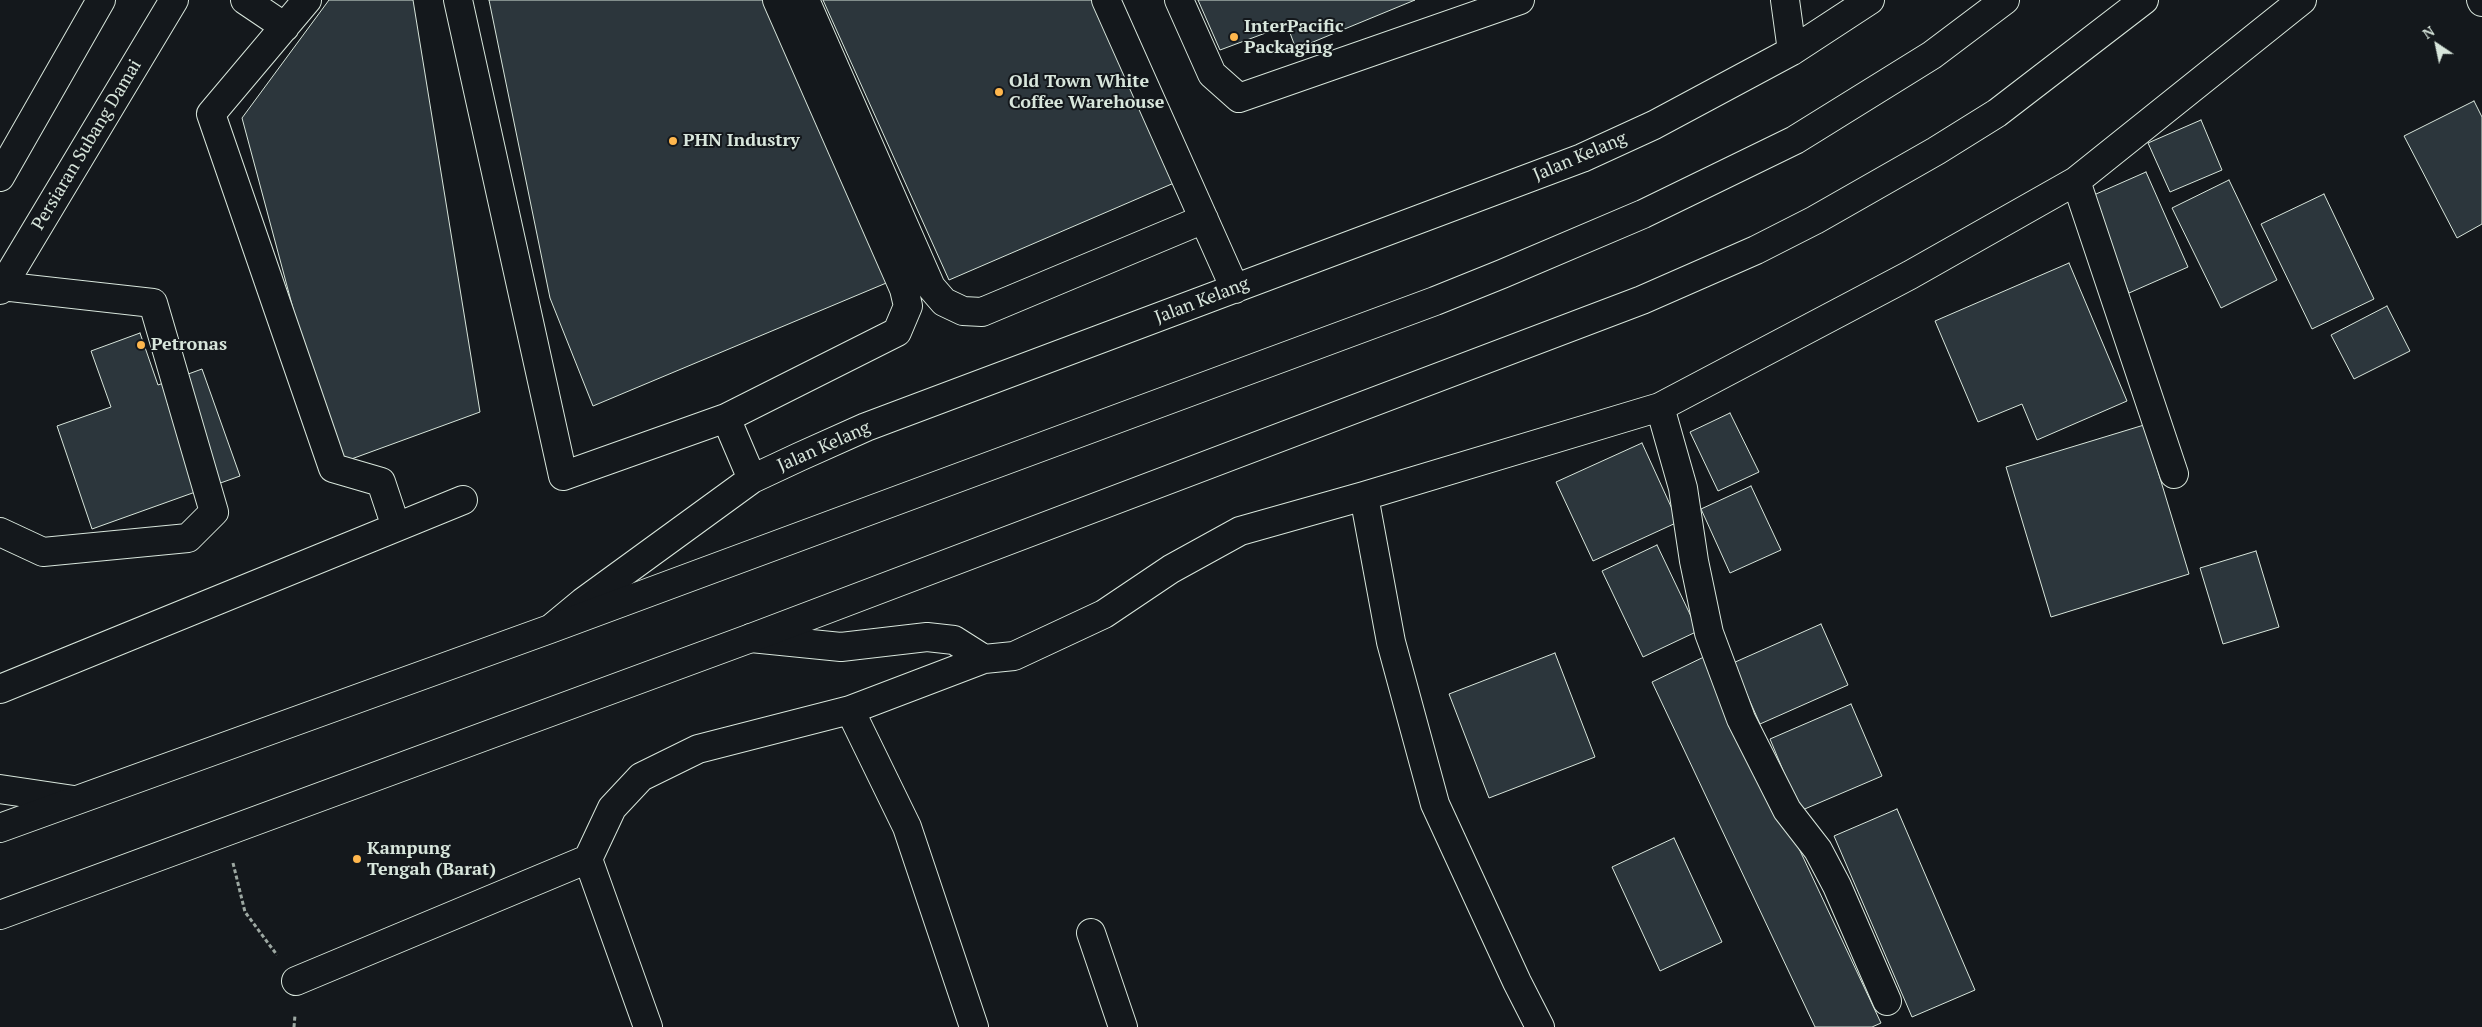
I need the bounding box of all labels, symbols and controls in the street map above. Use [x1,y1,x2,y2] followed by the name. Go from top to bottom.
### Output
[1244,16,1344,58] place label: InterPacific Packaging
[2412,20,2462,70] north arrow
[2419,21,2438,43] text: N
[1228,31,1240,43] marker: InterPacific Packaging
[28,56,146,234] street label: Persiaran Subang Damai
[1009,71,1164,114] place label: Old Town White Coffee Warehouse
[993,86,1005,98] marker: Old Town White Coffee Warehouse
[1530,128,1630,186] street label: Jalan Kelang
[683,130,800,152] place label: PHN Industry
[667,135,679,147] marker: PHN Industry
[1152,273,1252,329] street label: Jalan Kelang
[151,334,227,356] place label: Petronas
[135,339,147,351] marker: Petronas
[774,417,874,477] street label: Jalan Kelang
[367,838,496,881] place label: Kampung Tengah (Barat)
[351,853,363,865] marker: Kampung Tengah (Barat)

